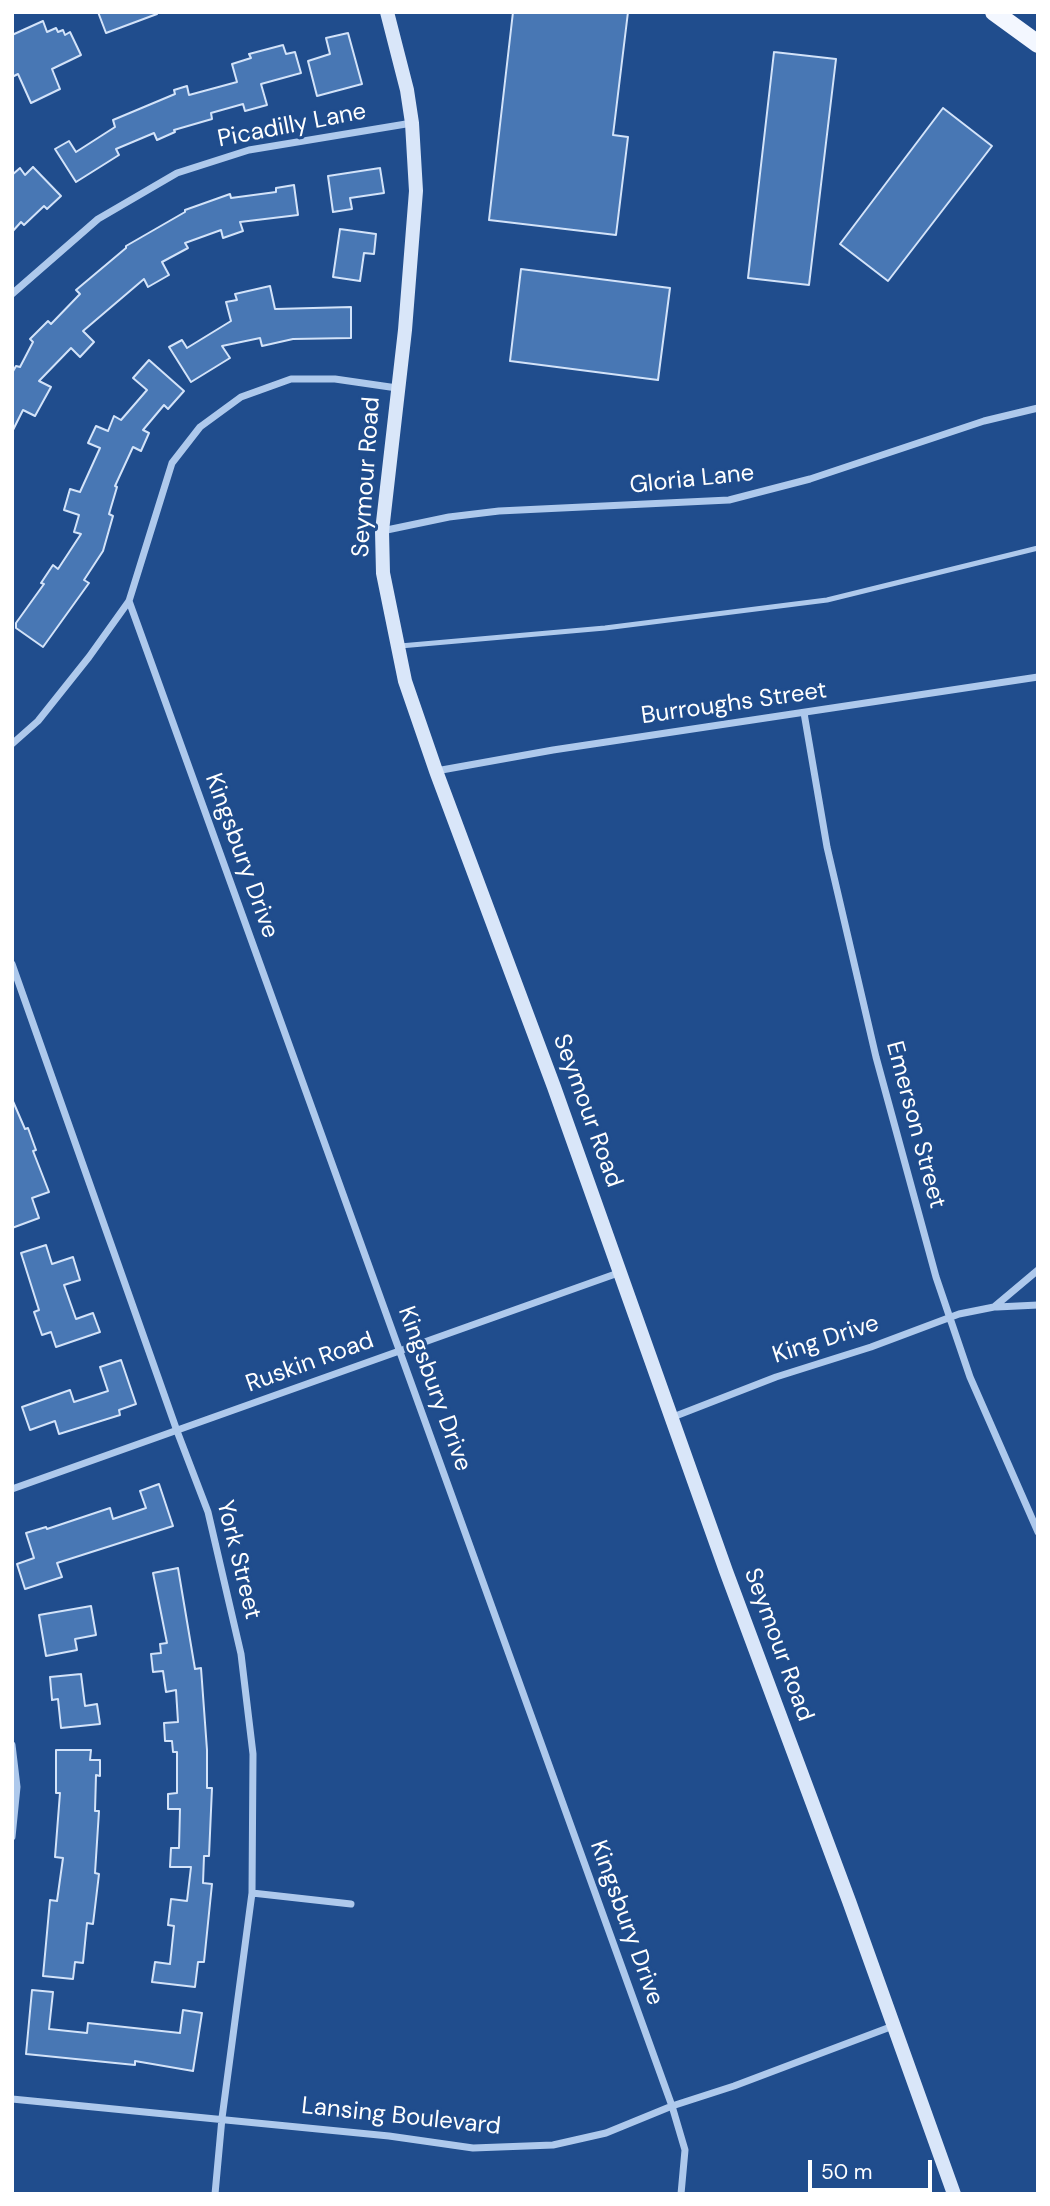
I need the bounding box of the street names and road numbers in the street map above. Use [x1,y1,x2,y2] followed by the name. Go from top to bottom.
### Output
[215,97,369,155] street label: Picadilly Lane
[347,396,387,558] street label: Seymour Road
[628,459,756,501] street label: Gloria Lane
[639,677,829,731] street label: Burroughs Street
[198,770,284,942] street label: Kingsbury Drive
[546,1030,628,1192] street label: Seymour Road
[879,1038,951,1212] street label: Emerson Street
[391,1303,477,1475] street label: Kingsbury Drive
[769,1309,883,1371] street label: King Drive
[242,1327,378,1399] street label: Ruskin Road
[209,1498,267,1622] street label: York Street
[737,1564,819,1726] street label: Seymour Road
[583,1837,669,2009] street label: Kingsbury Drive
[300,2092,502,2142] street label: Lansing Boulevard

